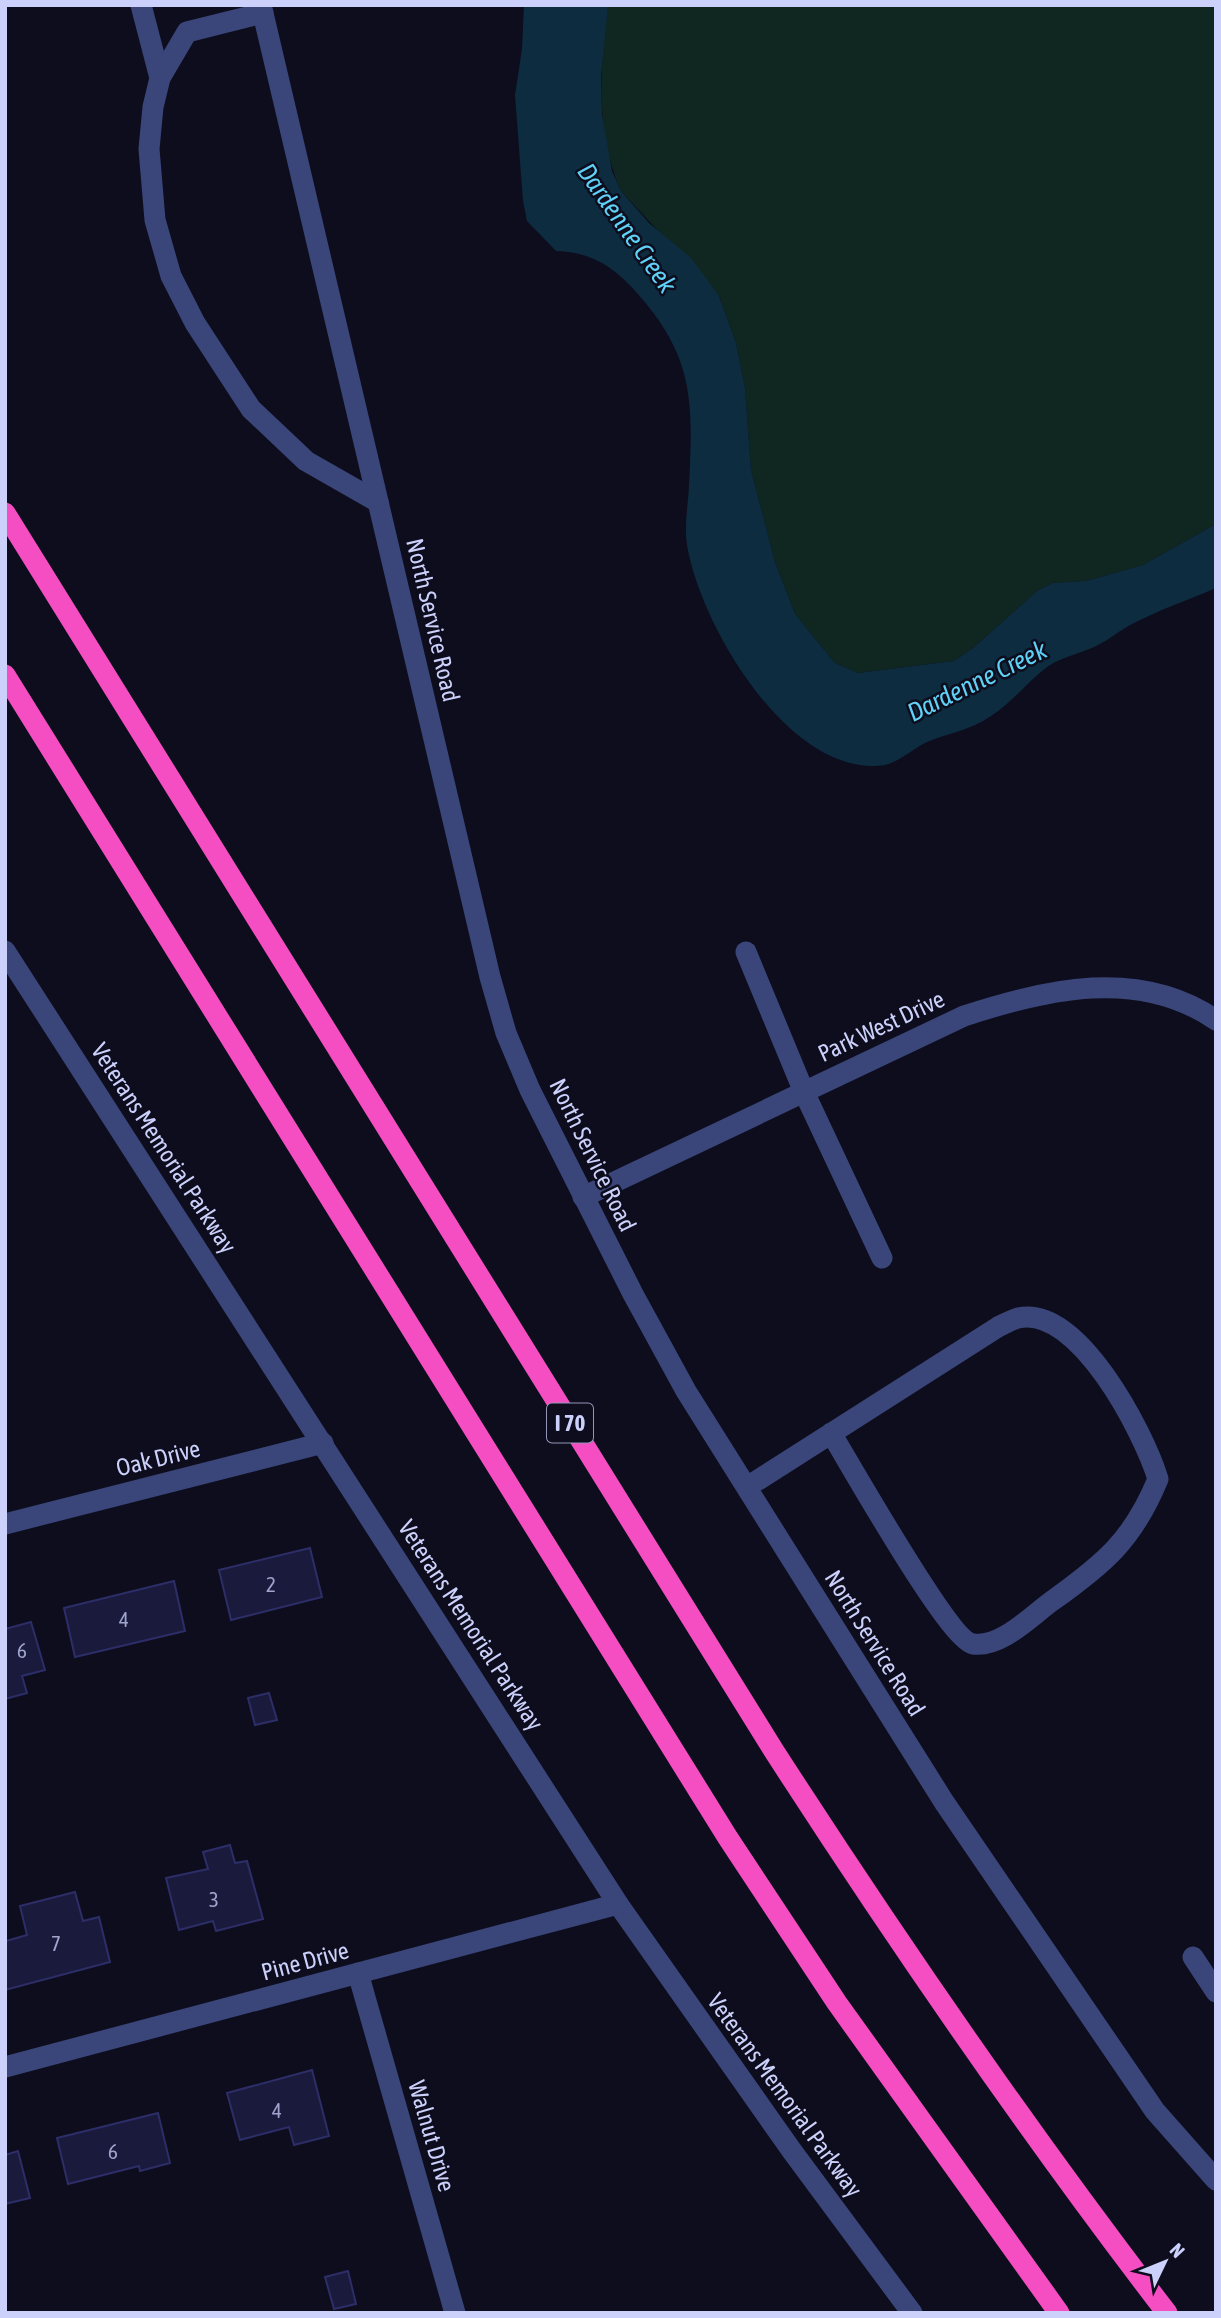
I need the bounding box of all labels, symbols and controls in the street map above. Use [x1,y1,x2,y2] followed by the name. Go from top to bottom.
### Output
[571,157,683,299] water label: Dardenne Creek
[401,536,465,704] street label: North Service Road
[902,634,1052,728] water label: Dardenne Creek
[814,985,948,1067] street label: Park West Drive
[86,1038,242,1258] street label: Veterans Memorial Parkway
[544,1074,642,1236] street label: North Service Road
[547,1404,593,1442] road number: I 70
[113,1435,203,1481] street label: Oak Drive
[393,1515,549,1735] street label: Veterans Memorial Parkway
[819,1565,931,1721] street label: North Service Road
[266,1572,276,1596] house number: 2
[119,1607,129,1631] house number: 4
[17,1638,27,1662] house number: 6
[209,1887,219,1911] house number: 3
[51,1931,61,1955] house number: 7
[258,1936,352,1986] street label: Pine Drive
[702,1988,868,2202] street label: Veterans Memorial Parkway
[403,2077,461,2195] street label: Walnut Drive
[272,2098,282,2122] house number: 4
[108,2139,118,2163] house number: 6
[1130,2227,1200,2297] north arrow
[1166,2239,1189,2262] text: N

